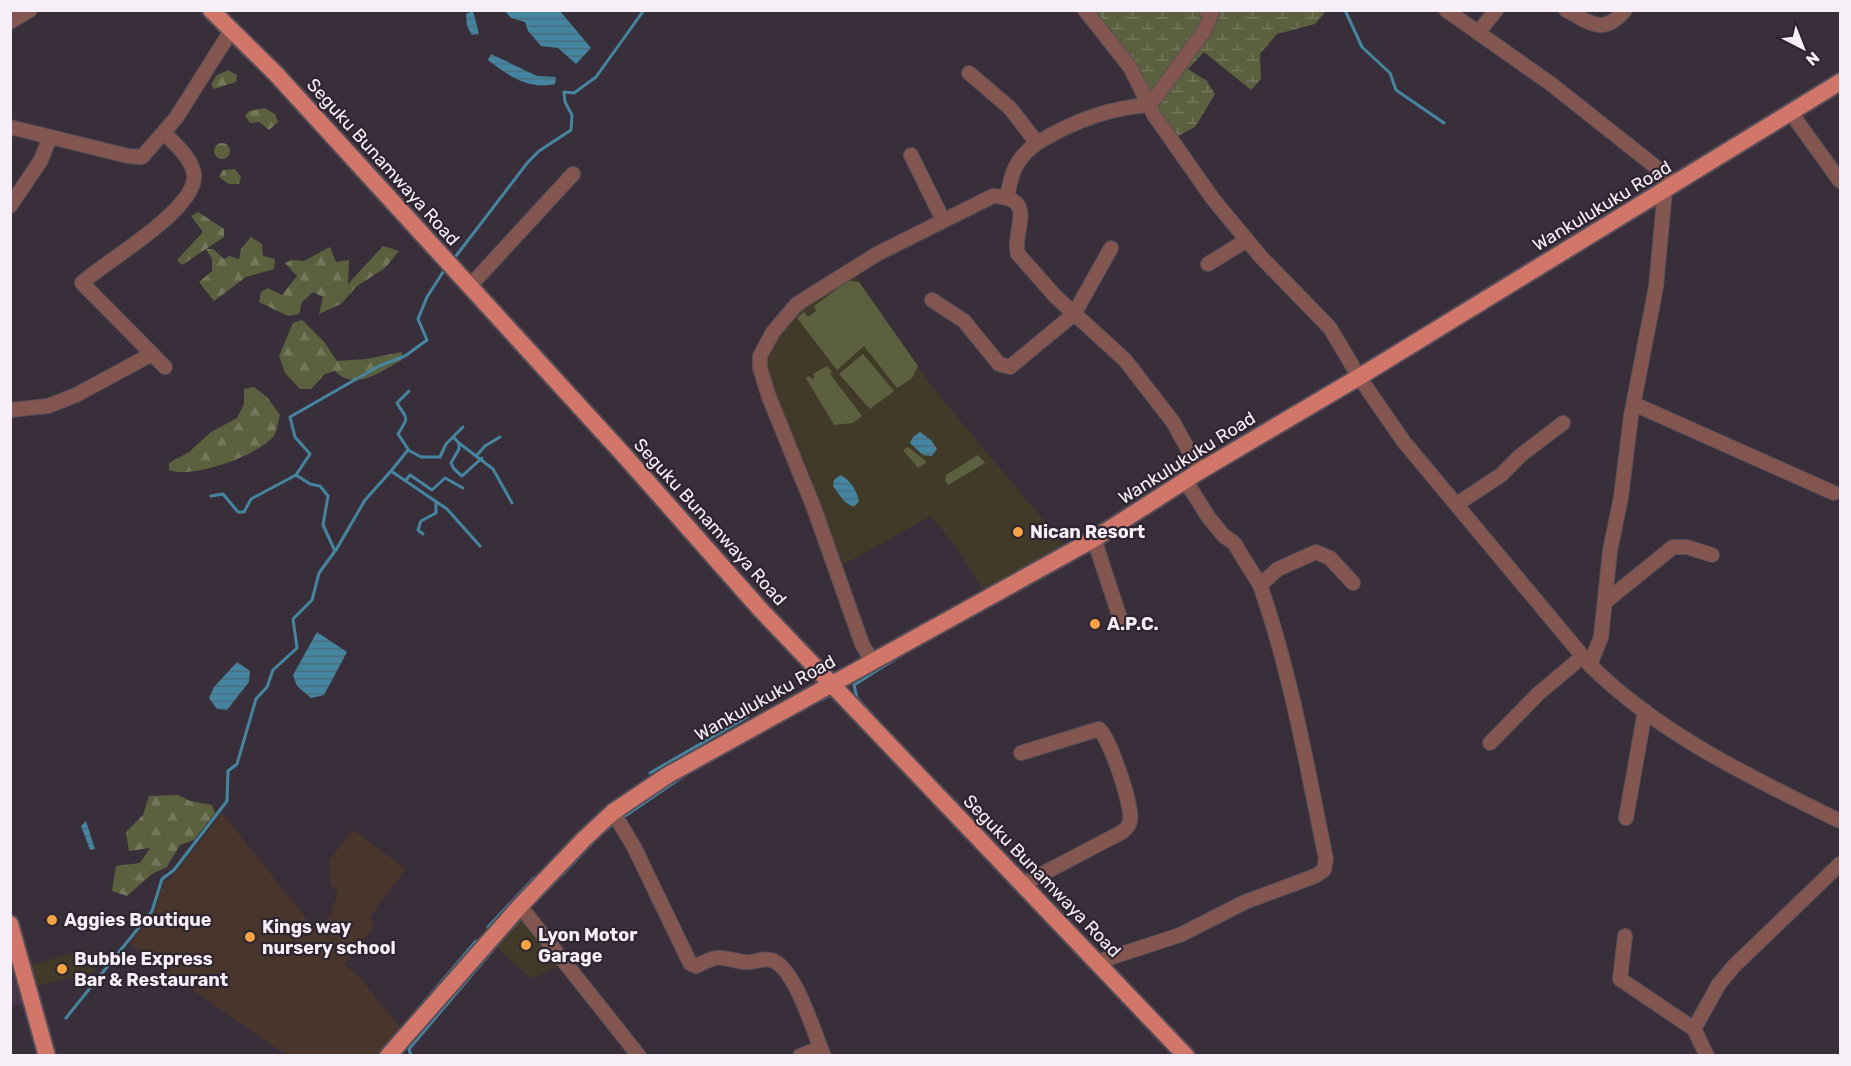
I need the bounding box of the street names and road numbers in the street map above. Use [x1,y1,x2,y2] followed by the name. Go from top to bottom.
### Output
[302,74,464,250] street label: Seguku Bunamwaya Road
[1529,156,1675,256] street label: Wankulukuku Road
[1114,407,1260,509] street label: Wankulukuku Road
[629,434,791,610] street label: Seguku Bunamwaya Road
[691,650,839,746] street label: Wankulukuku Road
[959,790,1125,962] street label: Seguku Bunamwaya Road

